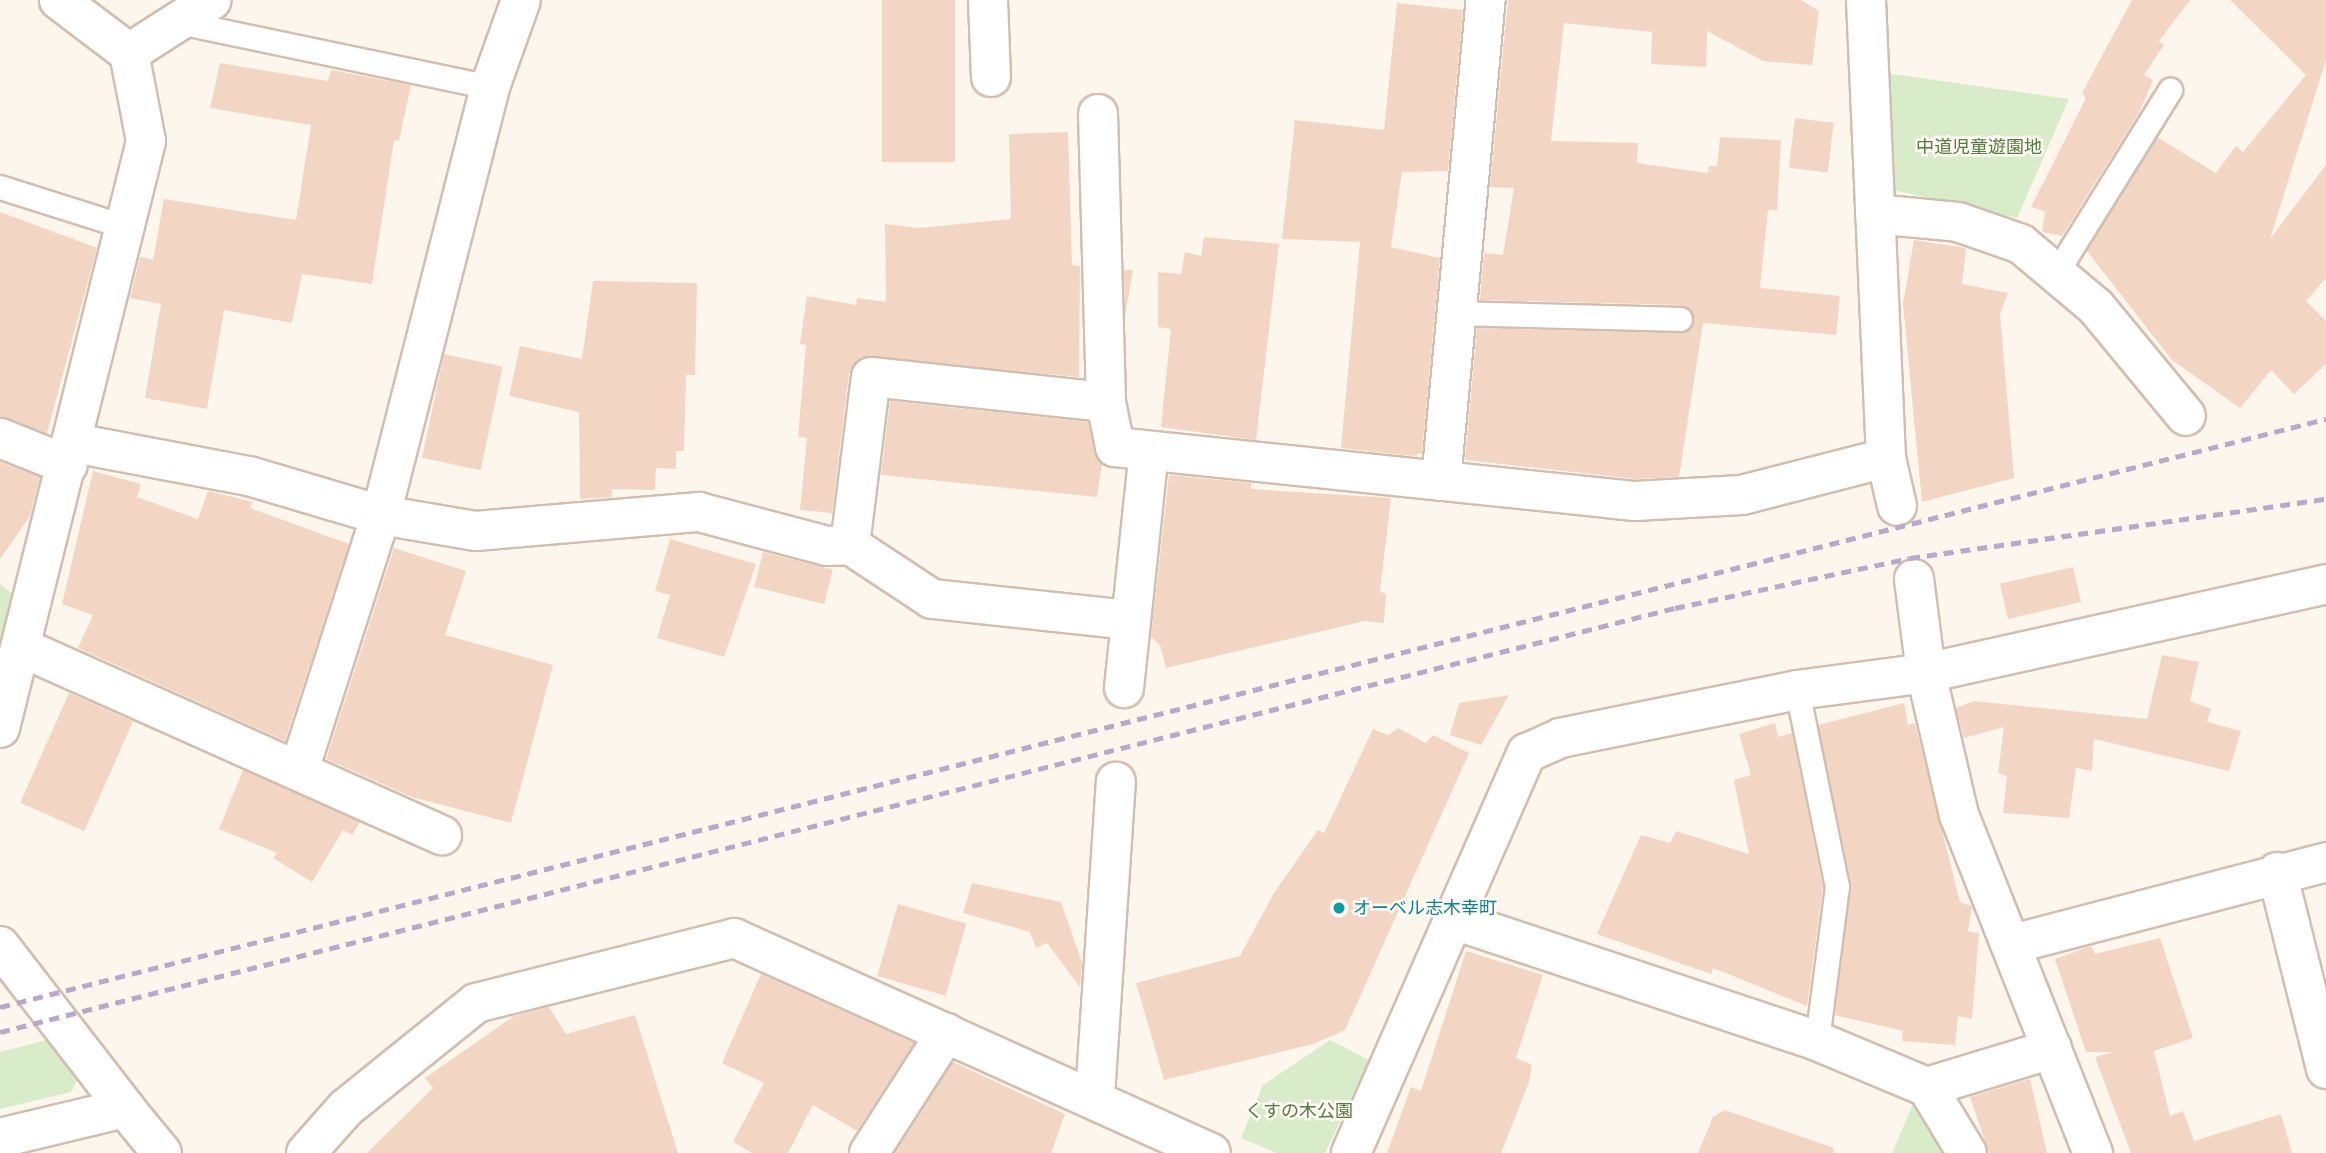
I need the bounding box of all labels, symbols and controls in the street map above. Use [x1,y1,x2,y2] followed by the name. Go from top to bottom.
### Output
[1916,136,2042,158] park label: 中道児童遊園地
[1353,897,1497,919] place label: オーベル志木幸町
[1331,900,1347,916] marker: オーベル志木幸町
[1245,1100,1353,1122] park label: くすの木公園

